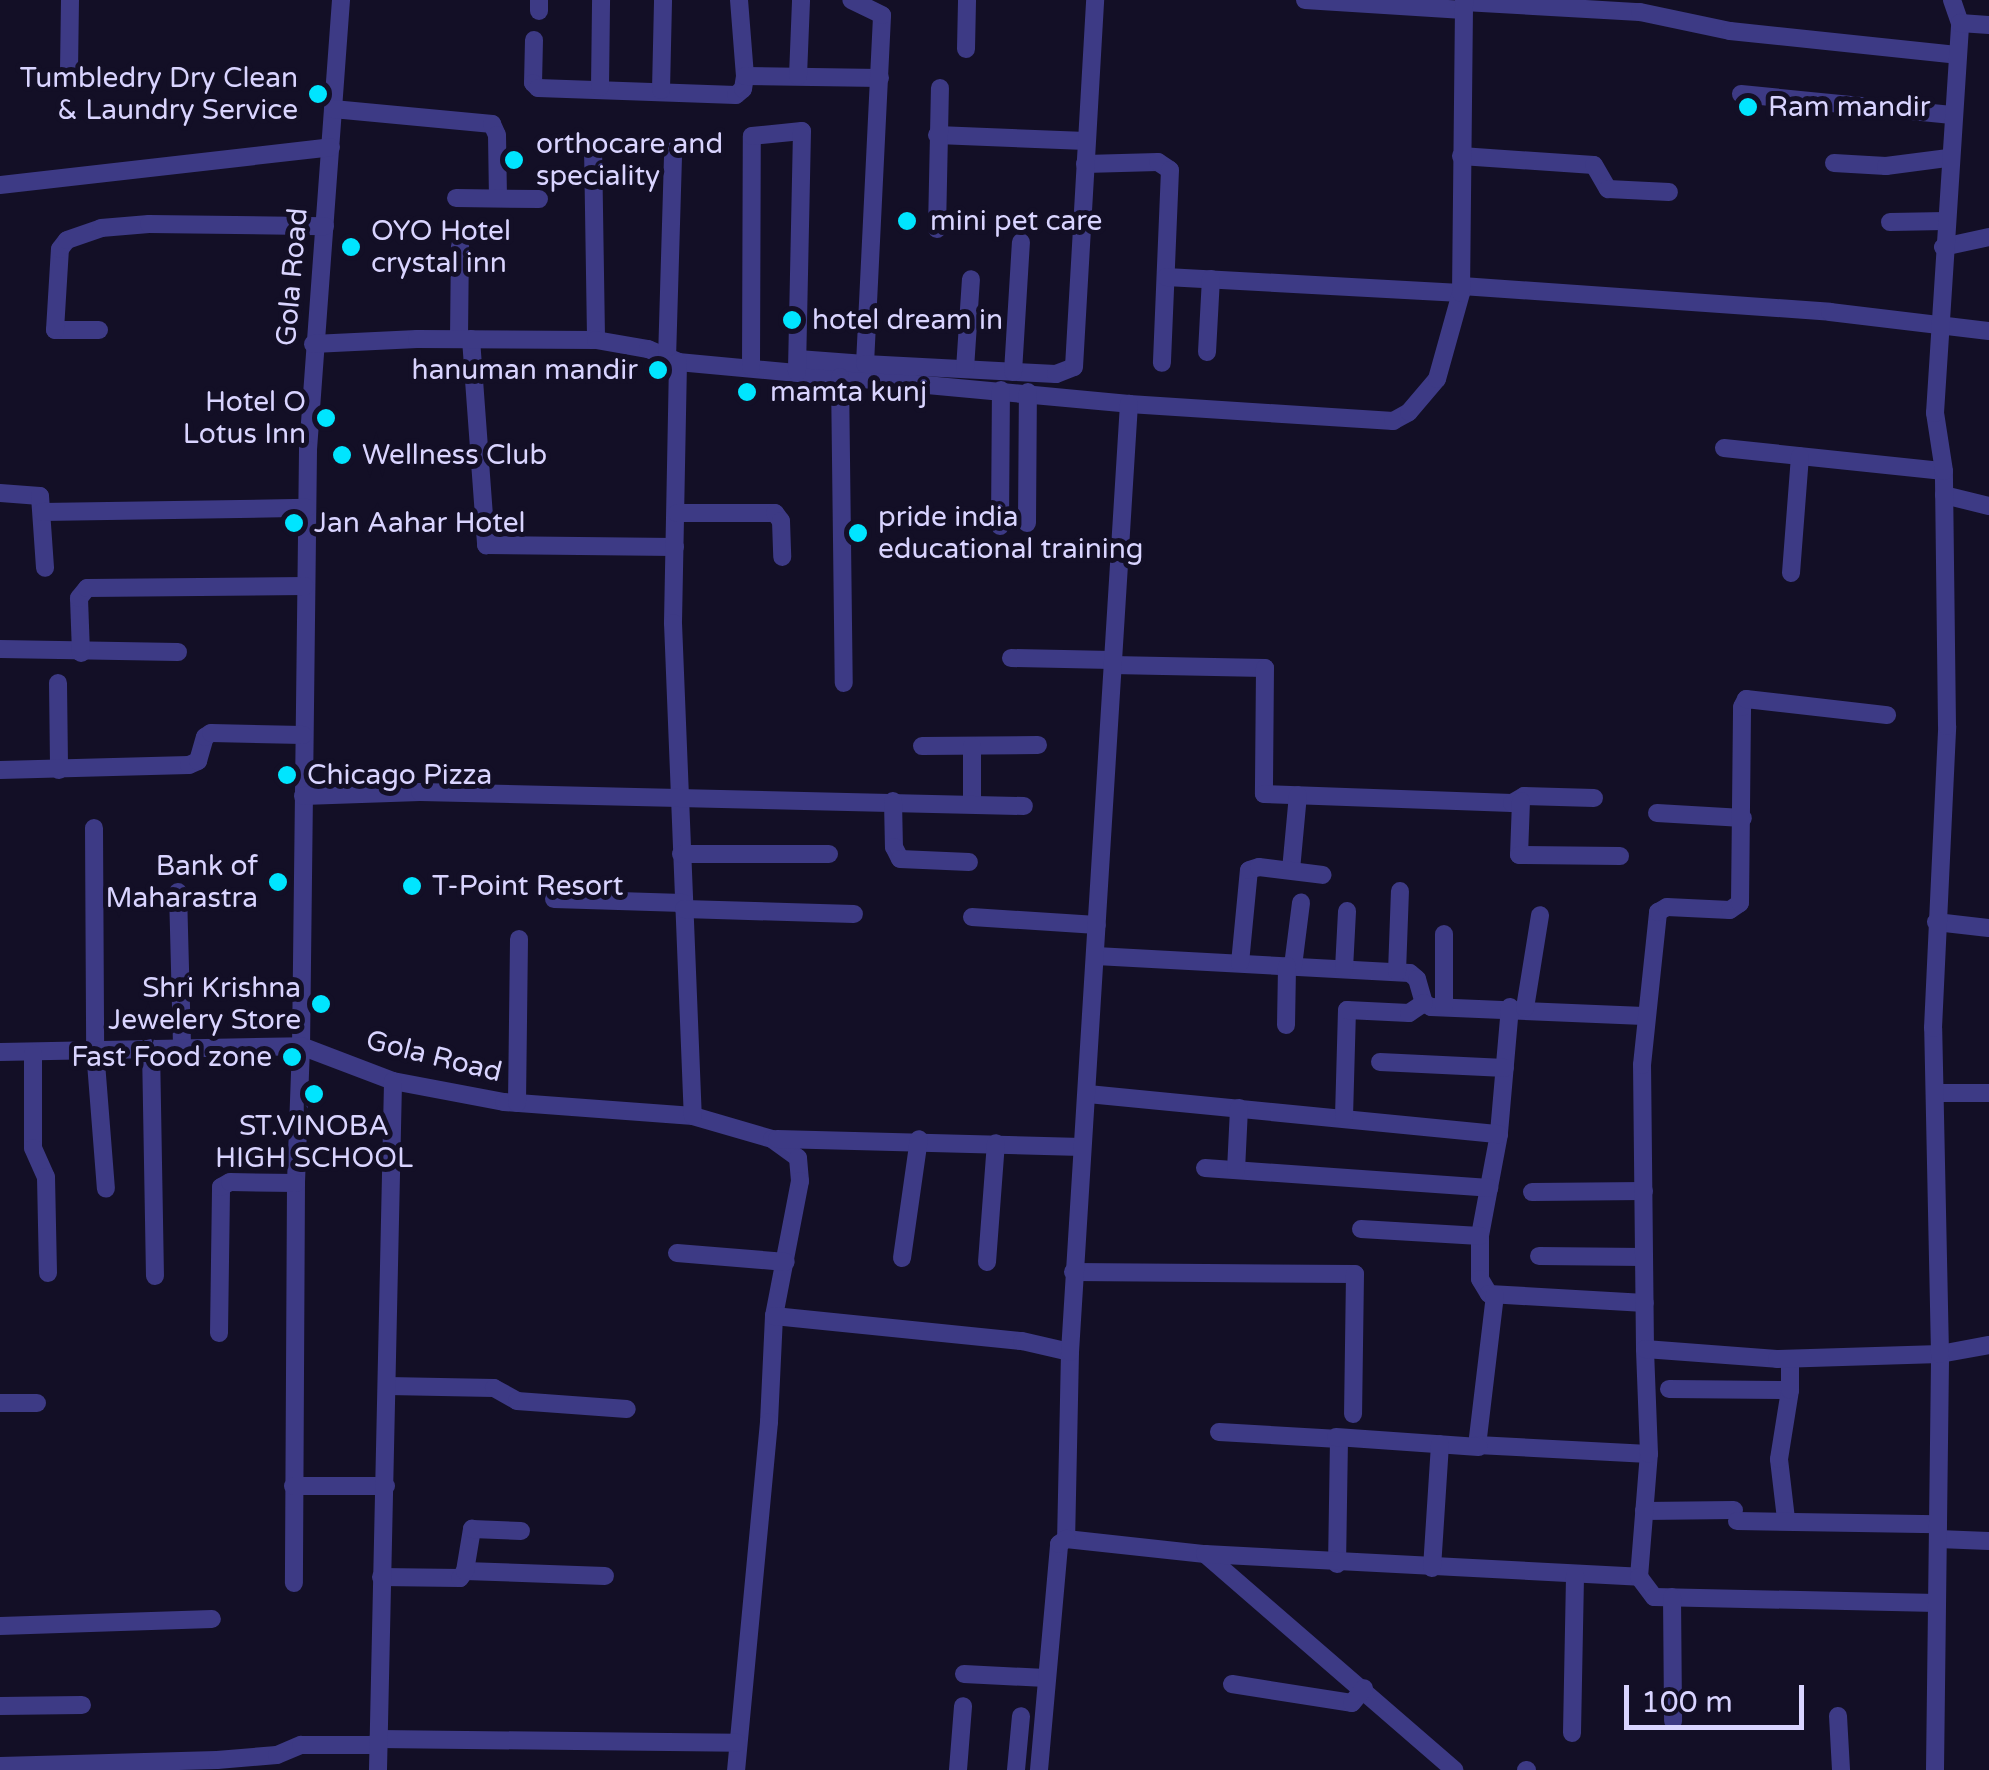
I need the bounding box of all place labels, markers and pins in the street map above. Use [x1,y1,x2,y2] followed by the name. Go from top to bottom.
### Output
[20,61,298,127] place label: Tumbledry Dry Clean & Laundry Service
[307,83,329,105] marker: Tumbledry Dry Clean & Laundry Service
[1768,90,1931,124] place label: Ram mandir
[1737,96,1759,118] marker: Ram mandir
[536,127,723,193] place label: orthocare and speciality
[501,147,527,173] marker: orthocare and speciality
[930,204,1102,238] place label: mini pet care
[894,208,920,234] marker: mini pet care
[371,214,511,280] place label: OYO Hotel crystal inn
[340,236,362,258] marker: OYO Hotel crystal inn
[812,303,1003,337] place label: hotel dream in
[781,309,803,331] marker: hotel dream in
[412,353,638,387] place label: hanuman mandir
[647,359,669,381] marker: hanuman mandir
[770,375,927,409] place label: mamta kunj
[734,379,760,405] marker: mamta kunj
[183,385,306,451] place label: Hotel O Lotus Inn
[315,407,337,429] marker: Hotel O Lotus Inn
[362,438,547,472] place label: Wellness Club
[331,444,353,466] marker: Wellness Club
[878,500,1143,566] place label: pride india educational training
[314,506,526,540] place label: Jan Aahar Hotel
[283,512,305,534] marker: Jan Aahar Hotel
[847,522,869,544] marker: pride india educational training
[307,758,492,792] place label: Chicago Pizza
[276,764,298,786] marker: Chicago Pizza
[105,849,258,915] place label: Bank of Maharastra
[432,869,623,903] place label: T-Point Resort
[267,871,289,893] marker: Bank of Maharastra
[401,875,423,897] marker: T-Point Resort
[108,971,301,1037] place label: Shri Krishna Jewelery Store
[310,993,332,1015] marker: Shri Krishna Jewelery Store
[71,1040,272,1074] place label: Fast Food zone
[281,1046,303,1068] marker: Fast Food zone
[303,1083,325,1105] marker: ST.VINOBA HIGH SCHOOL
[215,1109,413,1175] place label: ST.VINOBA HIGH SCHOOL

